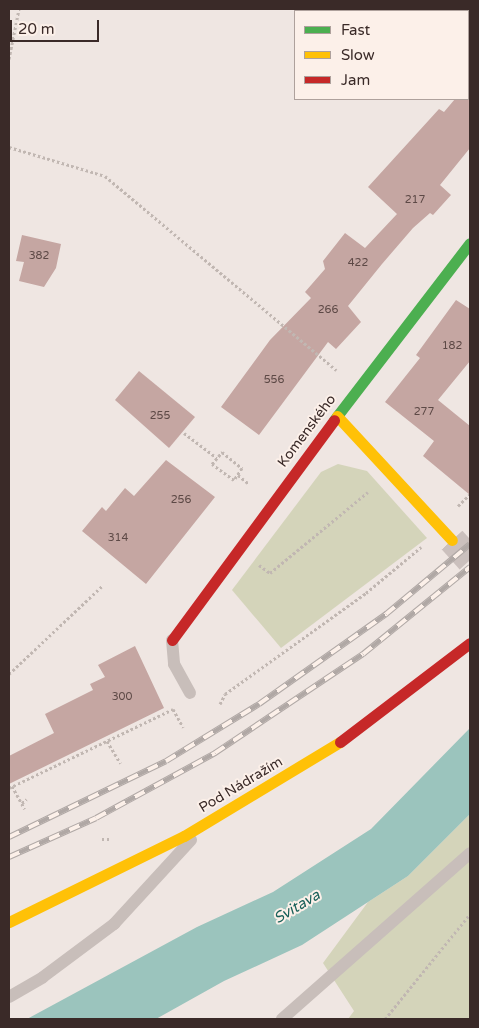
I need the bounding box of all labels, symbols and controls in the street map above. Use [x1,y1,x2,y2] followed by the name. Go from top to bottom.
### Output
[12,10,101,42] scale bar
[294,10,469,100] legend
[18,20,55,38] text: 20 m
[341,21,370,39] text: Fast
[341,46,375,64] text: Slow
[341,71,370,89] text: Jam
[405,193,425,207] house number: 217
[29,249,49,263] house number: 382
[348,256,368,270] house number: 422
[318,303,338,317] house number: 266
[442,339,462,353] house number: 182
[264,373,284,387] house number: 556
[274,391,340,471] street label: Komenského
[414,405,434,419] house number: 277
[150,409,170,423] house number: 255
[171,493,191,507] house number: 256
[108,531,128,545] house number: 314
[112,690,132,704] house number: 300
[196,753,286,817] street label: Pod Nádražím
[271,886,323,928] water label: Svitava

